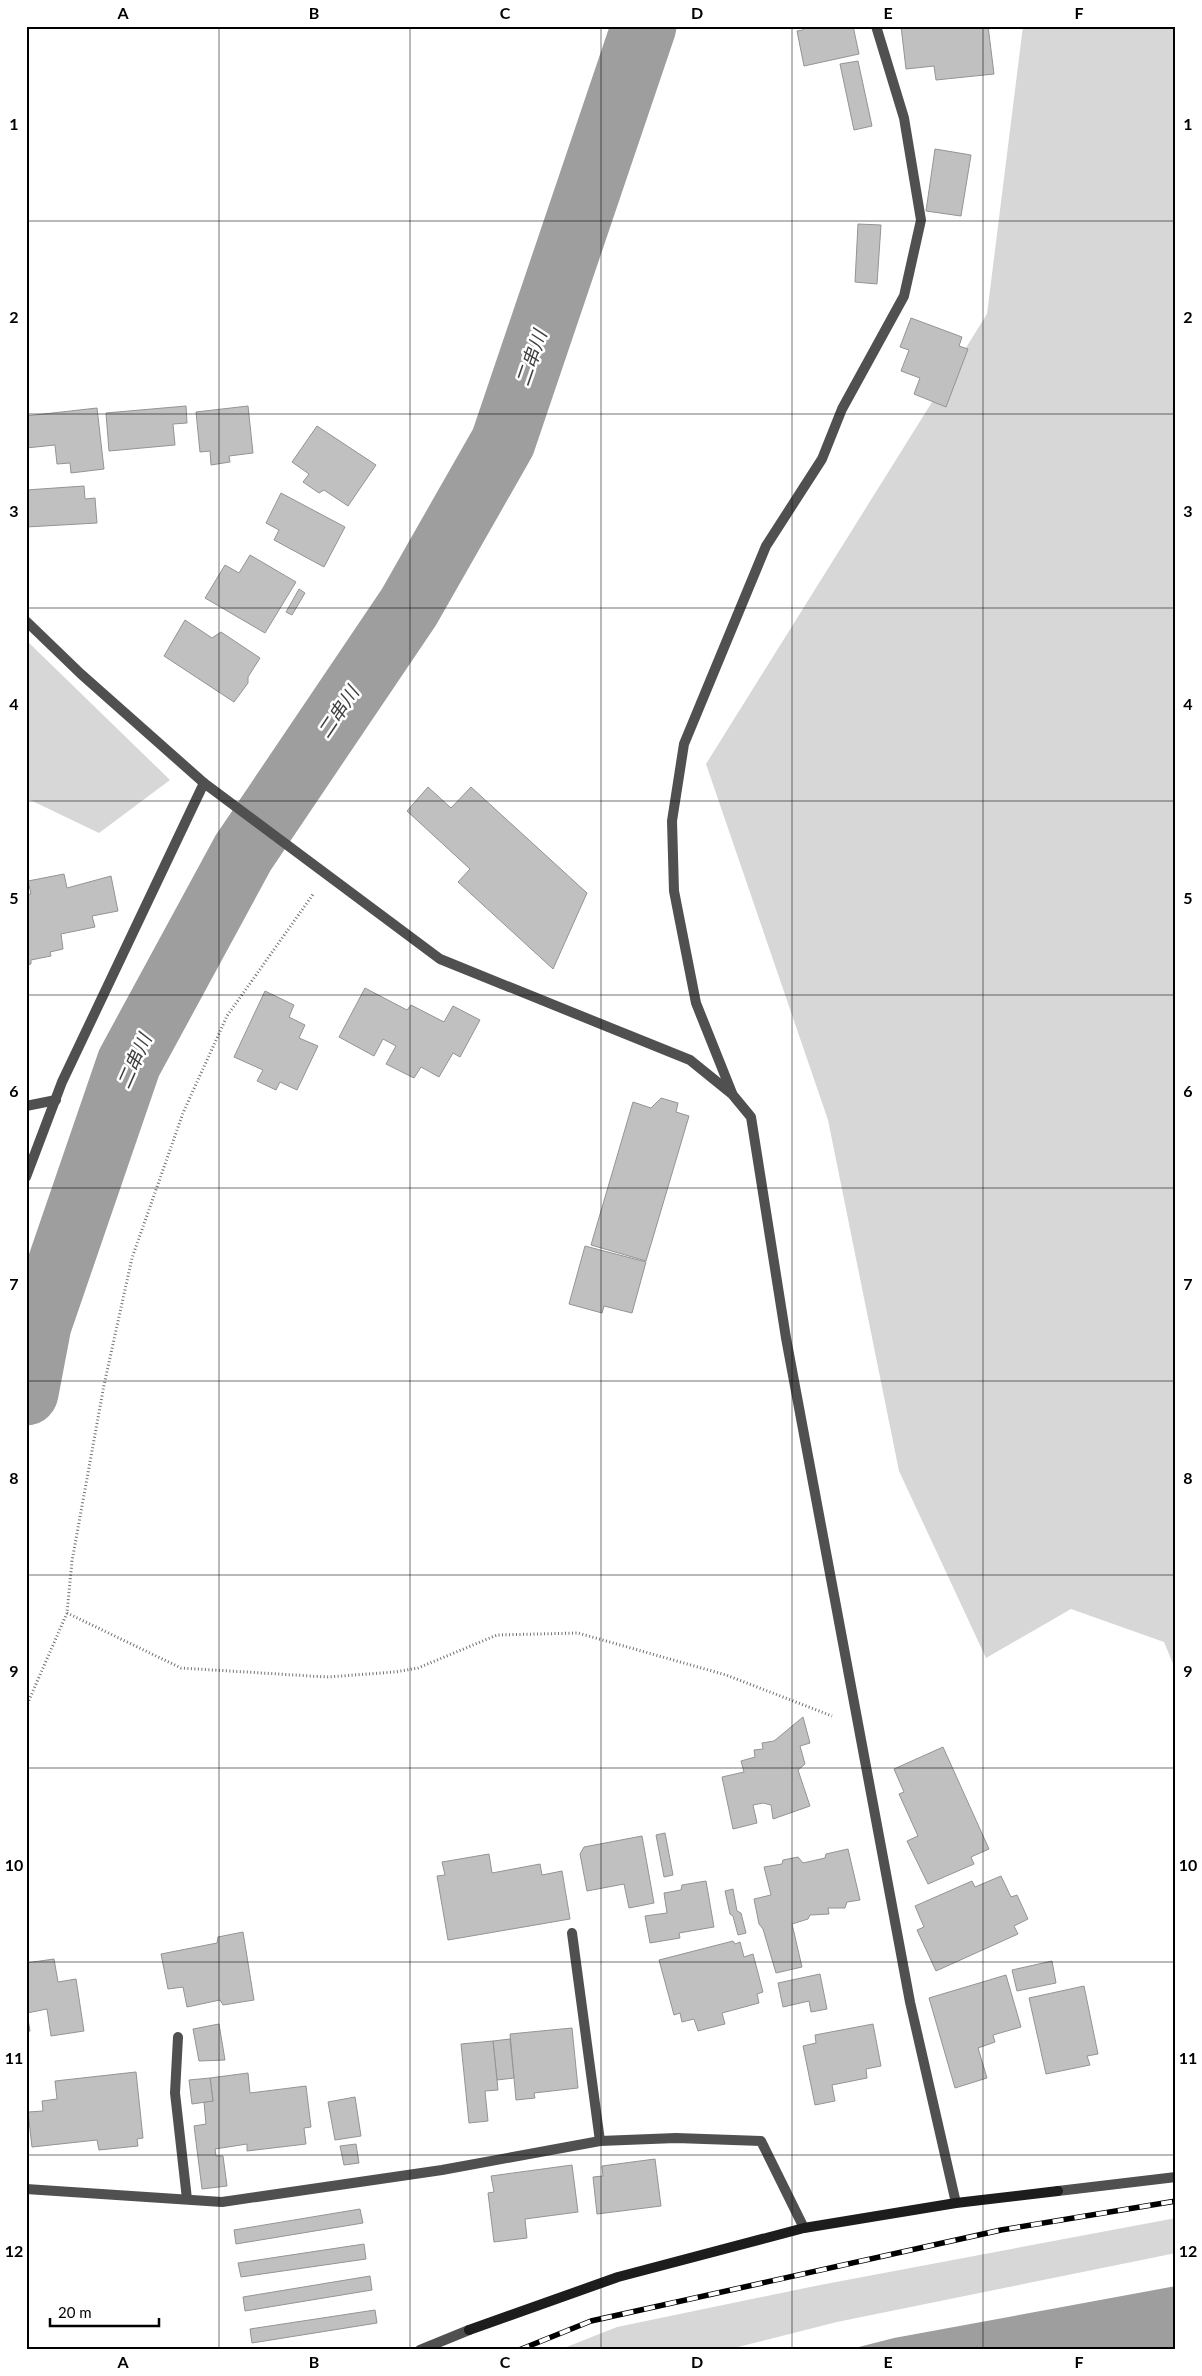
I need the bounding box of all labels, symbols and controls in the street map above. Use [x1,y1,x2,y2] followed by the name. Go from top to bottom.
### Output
[116,3,129,22] text: A
[309,3,319,22] text: B
[500,3,511,22] text: C
[691,3,703,22] text: D
[883,3,893,22] text: E
[1074,3,1084,22] text: F
[9,114,19,133] text: 1
[1183,114,1193,133] text: 1
[9,307,19,326] text: 2
[1183,307,1193,326] text: 2
[510,325,551,389] water label: 二串川
[9,501,19,520] text: 3
[1183,501,1193,520] text: 3
[312,680,364,742] water label: 二串川
[9,694,19,713] text: 4
[1183,694,1193,713] text: 4
[9,888,19,907] text: 5
[1183,888,1193,907] text: 5
[111,1028,156,1092] water label: 二串川
[9,1081,19,1100] text: 6
[1183,1081,1193,1100] text: 6
[9,1274,19,1293] text: 7
[1183,1274,1193,1293] text: 7
[9,1468,19,1487] text: 8
[1183,1468,1193,1487] text: 8
[9,1661,19,1680] text: 9
[1183,1661,1193,1680] text: 9
[5,1855,23,1874] text: 10
[1179,1855,1197,1874] text: 10
[5,2048,23,2067] text: 11
[1179,2048,1197,2067] text: 11
[5,2241,23,2260] text: 12
[1179,2241,1197,2260] text: 12
[50,2296,159,2328] scale bar
[58,2303,92,2321] text: 20 m
[116,2352,129,2371] text: A
[309,2352,319,2371] text: B
[500,2352,511,2371] text: C
[691,2352,703,2371] text: D
[883,2352,893,2371] text: E
[1074,2352,1084,2371] text: F

